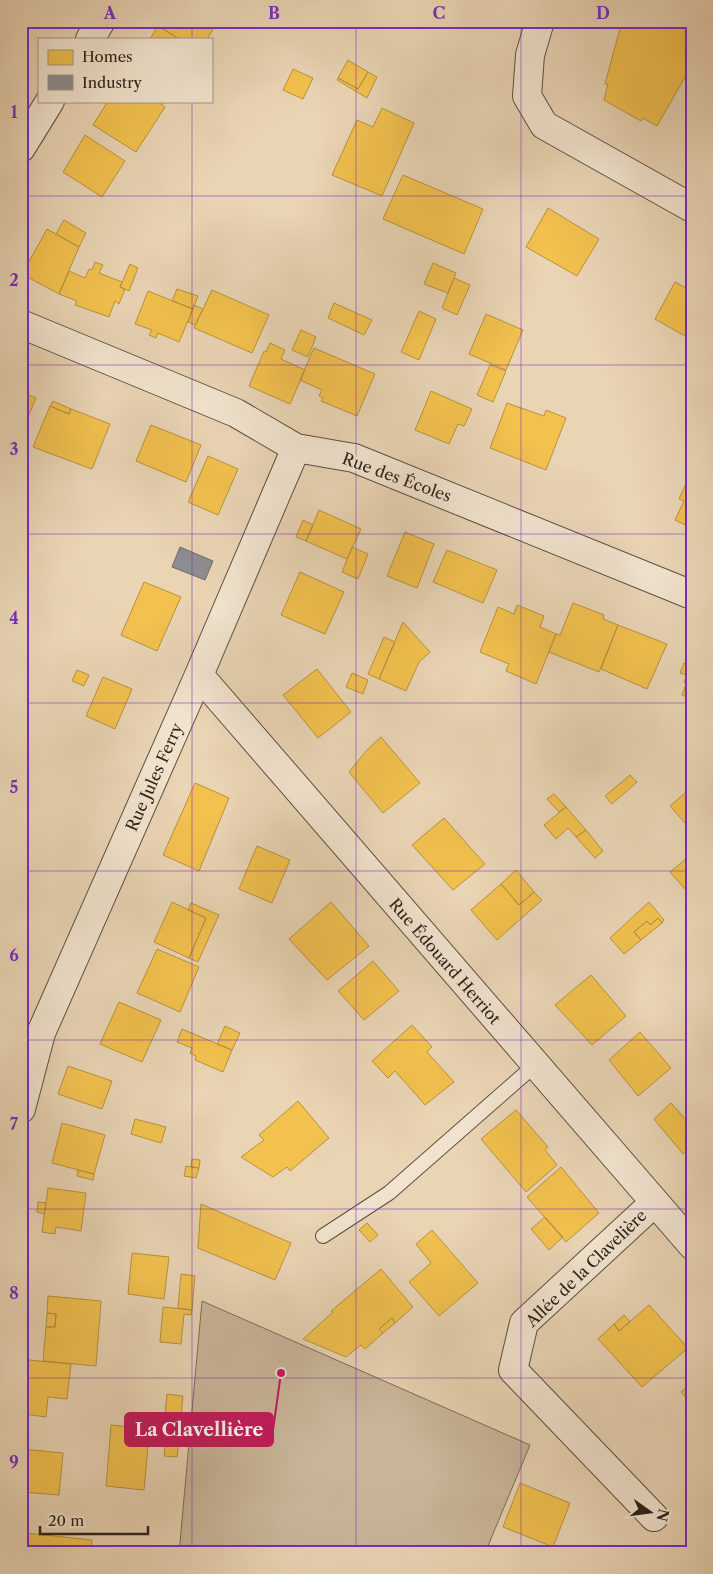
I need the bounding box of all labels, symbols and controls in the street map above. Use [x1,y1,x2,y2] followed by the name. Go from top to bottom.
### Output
[103,3,117,23] text: A
[268,3,280,23] text: B
[433,3,445,23] text: C
[596,3,610,23] text: D
[38,38,212,102] legend
[82,47,133,66] text: Homes
[82,73,142,92] text: Industry
[10,102,18,122] text: 1
[9,270,19,290] text: 2
[9,439,19,459] text: 3
[340,448,454,506] street label: Rue des Écoles
[9,608,19,628] text: 4
[121,719,187,834] street label: Rue Jules Ferry
[10,777,19,797] text: 5
[385,894,505,1028] street label: Rue Édouard Herriot
[9,945,19,965] text: 6
[10,1114,19,1134] text: 7
[521,1205,651,1332] street label: Allée de la Clavelière
[9,1283,19,1303] text: 8
[125,1413,273,1446] callout: La Clavellière
[135,1419,264,1441] text: La Clavellière
[9,1452,19,1472] text: 9
[626,1486,676,1536] north arrow
[40,1504,148,1536] scale bar
[652,1507,673,1523] text: N
[48,1511,84,1530] text: 20 m

